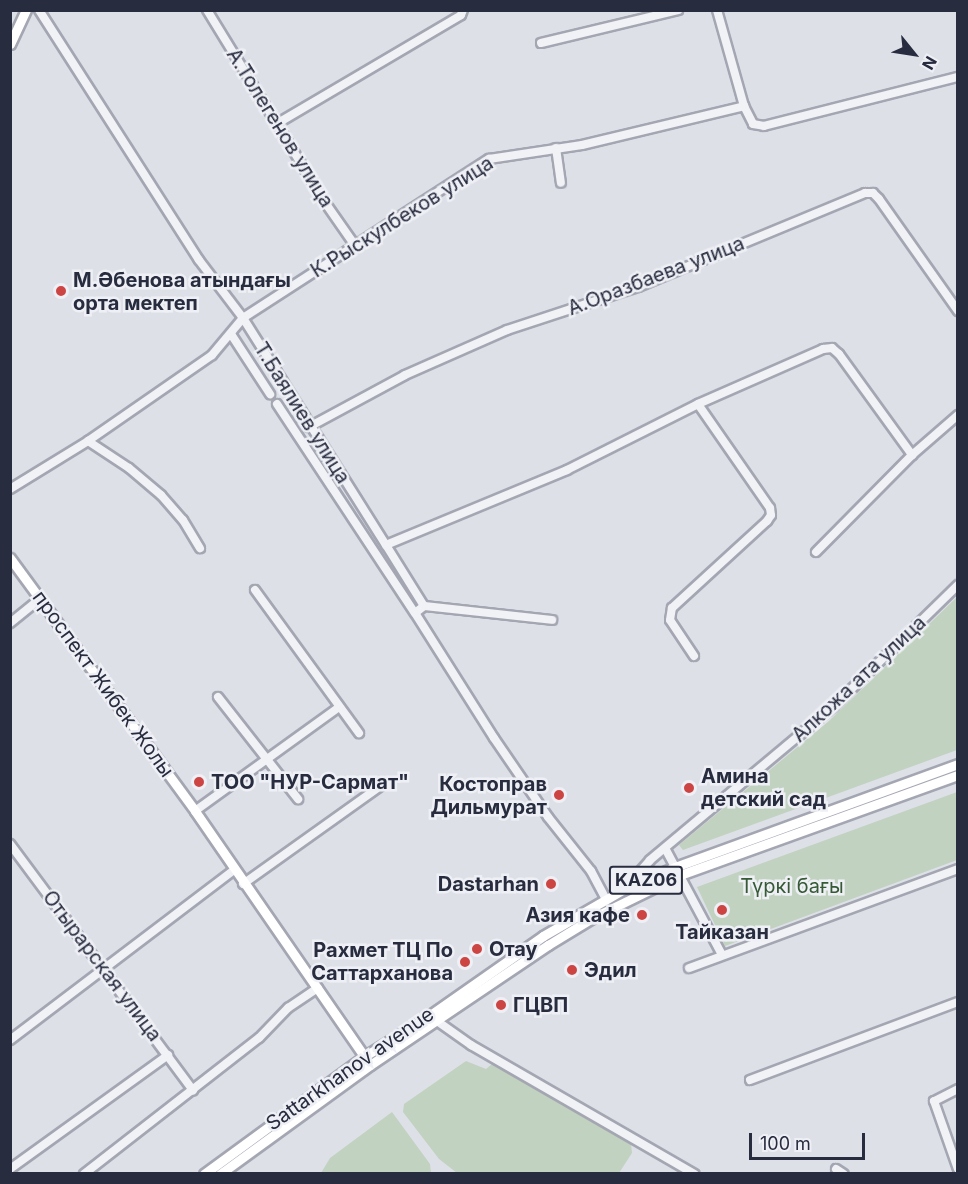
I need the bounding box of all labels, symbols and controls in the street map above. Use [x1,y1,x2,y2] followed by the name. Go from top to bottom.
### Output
[884,24,944,84] north arrow
[221,44,339,212] street label: А.Толегенов улица
[918,53,941,73] text: N
[306,151,498,283] street label: К.Рыскулбеков улица
[564,231,748,321] street label: А.Оразбаева улица
[73,268,291,315] place label: М.Әбенова атындағы орта мектеп
[54,284,68,298] marker: М.Әбенова атындағы орта мектеп
[249,338,355,488] street label: Т.Баялиев улица
[27,586,179,782] street label: проспект Жибек Жолы
[787,611,931,747] street label: Алкожа ата улица
[701,765,826,812] place label: Амина детский сад
[211,770,409,794] place label: ТОО "НУР-Сармат"
[430,772,547,819] place label: Костоправ Дильмурат
[192,775,206,789] marker: ТОО "НУР-Сармат"
[682,781,696,795] marker: Амина детский сад
[552,788,566,802] marker: Костоправ Дильмурат
[608,865,684,895] road number: KАZ06
[438,872,539,896] place label: Dastarhan
[740,874,844,898] park label: Түркі бағы
[544,877,558,891] marker: Dastarhan
[37,886,167,1046] street label: Отырарская улица
[525,903,630,927] place label: Азия кафе
[715,903,729,917] marker: Тайказан
[635,908,649,922] marker: Азия кафе
[675,920,769,944] place label: Тайказан
[489,937,538,961] place label: Отау
[311,939,453,986] place label: Рахмет ТЦ По Саттарханова
[470,942,484,956] marker: Отау
[458,955,472,969] marker: Рахмет ТЦ По Саттарханова
[584,958,637,982] place label: Эдил
[565,963,579,977] marker: Эдил
[513,993,568,1017] place label: ГЦВП
[494,998,508,1012] marker: ГЦВП
[262,1002,438,1136] street label: Sattarkhanov avenue
[752,1121,868,1159] scale bar
[760,1133,811,1154] text: 100 m

